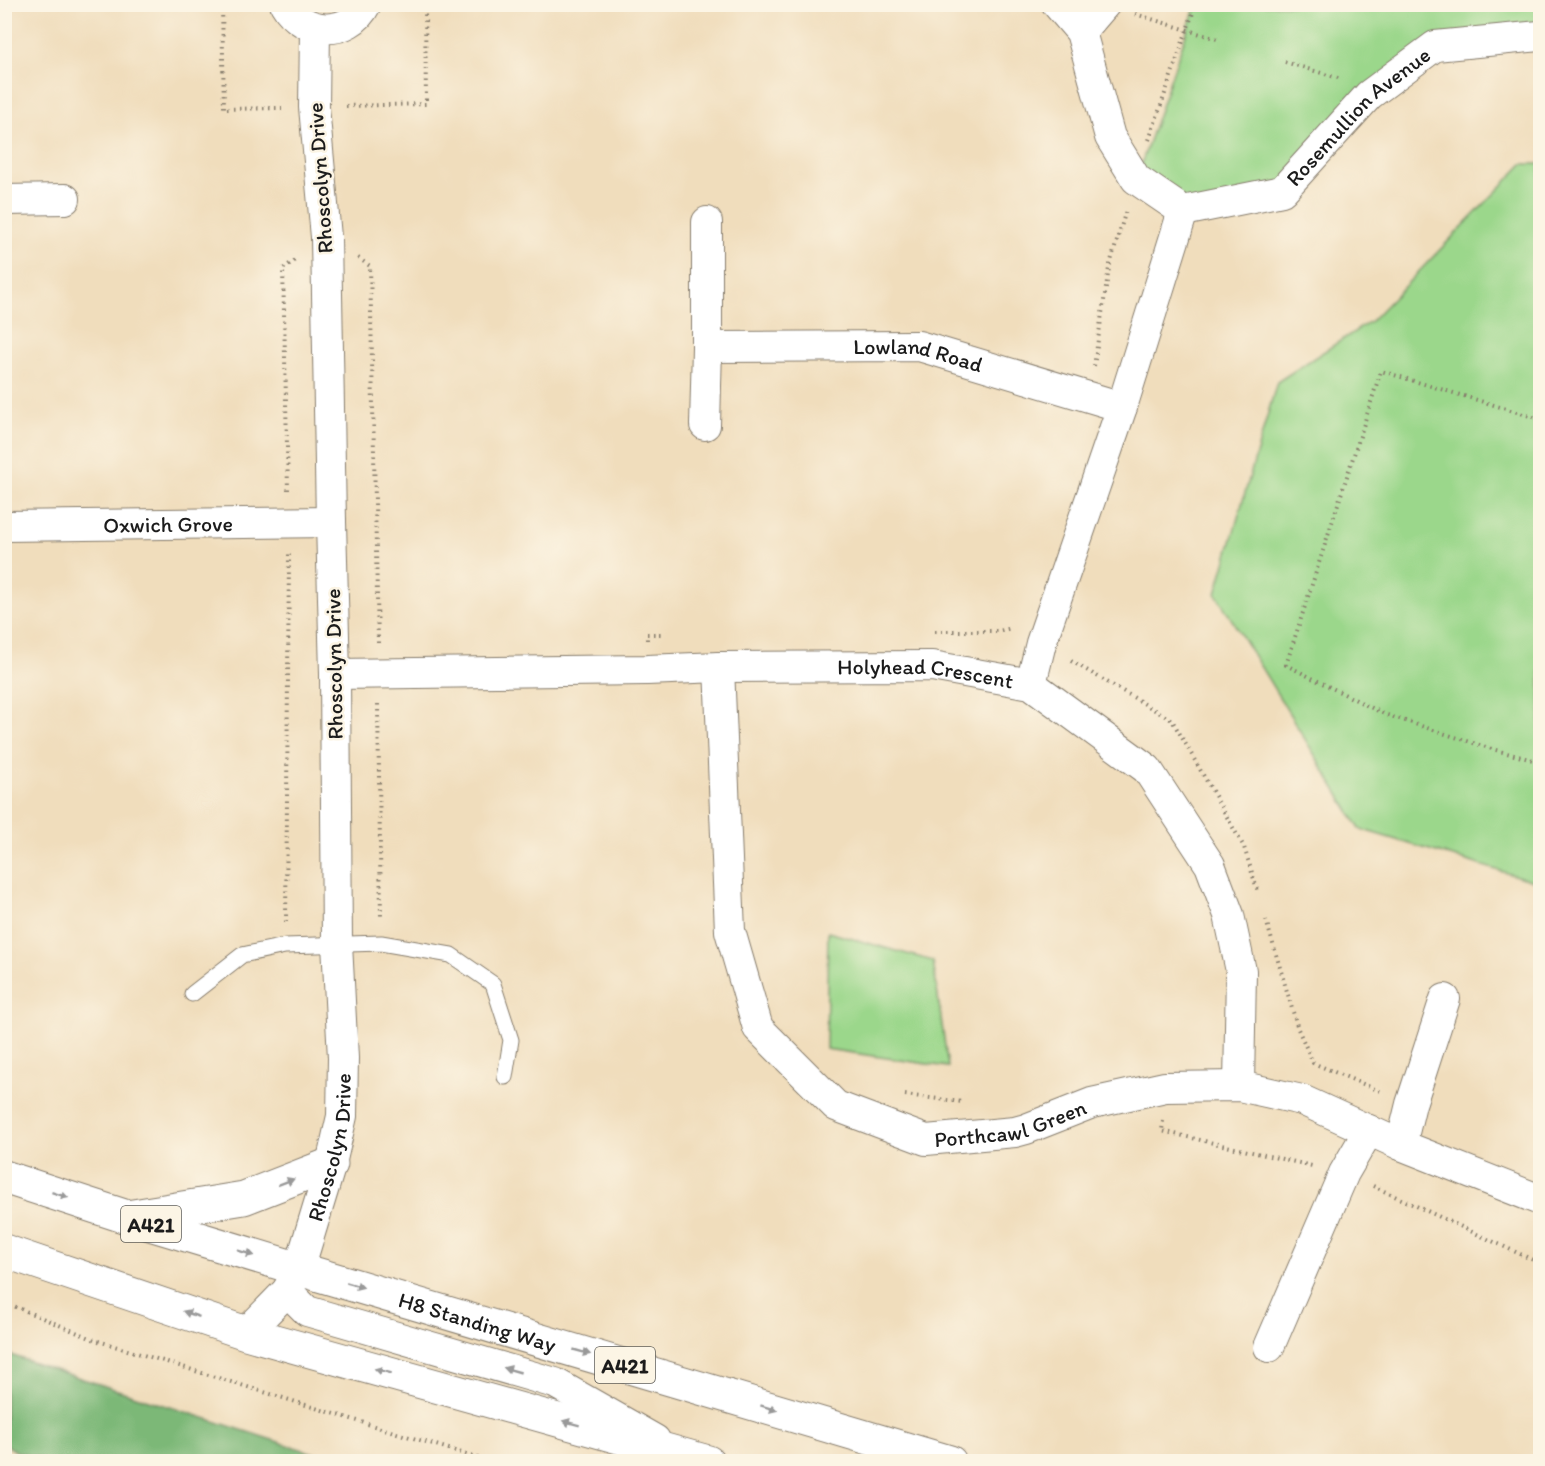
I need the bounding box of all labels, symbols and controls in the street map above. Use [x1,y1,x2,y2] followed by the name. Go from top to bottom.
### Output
[1280,41,1435,191] street label: Rosemullion Avenue
[301,102,339,254] street label: Rhoscolyn Drive
[853,332,986,378] street label: Lowland Road
[103,510,233,538] street label: Oxwich Grove
[319,588,349,740] street label: Rhoscolyn Drive
[837,653,1016,694] street label: Holyhead Crescent
[301,1073,356,1225] street label: Rhoscolyn Drive
[933,1093,1090,1153] street label: Porthcawl Green
[277,1176,295,1186] one-way arrow
[51,1191,69,1201] one-way arrow
[121,1206,181,1242] road number: A421
[237,1249,255,1258] one-way arrow
[346,1281,364,1290] one-way arrow
[395,1286,560,1358] street label: H8 Standing Way
[182,1309,200,1319] one-way arrow
[595,1347,655,1383] road number: A421
[573,1348,591,1357] one-way arrow
[503,1365,521,1374] one-way arrow
[374,1366,392,1375] one-way arrow
[760,1404,778,1413] one-way arrow
[562,1418,580,1427] one-way arrow

